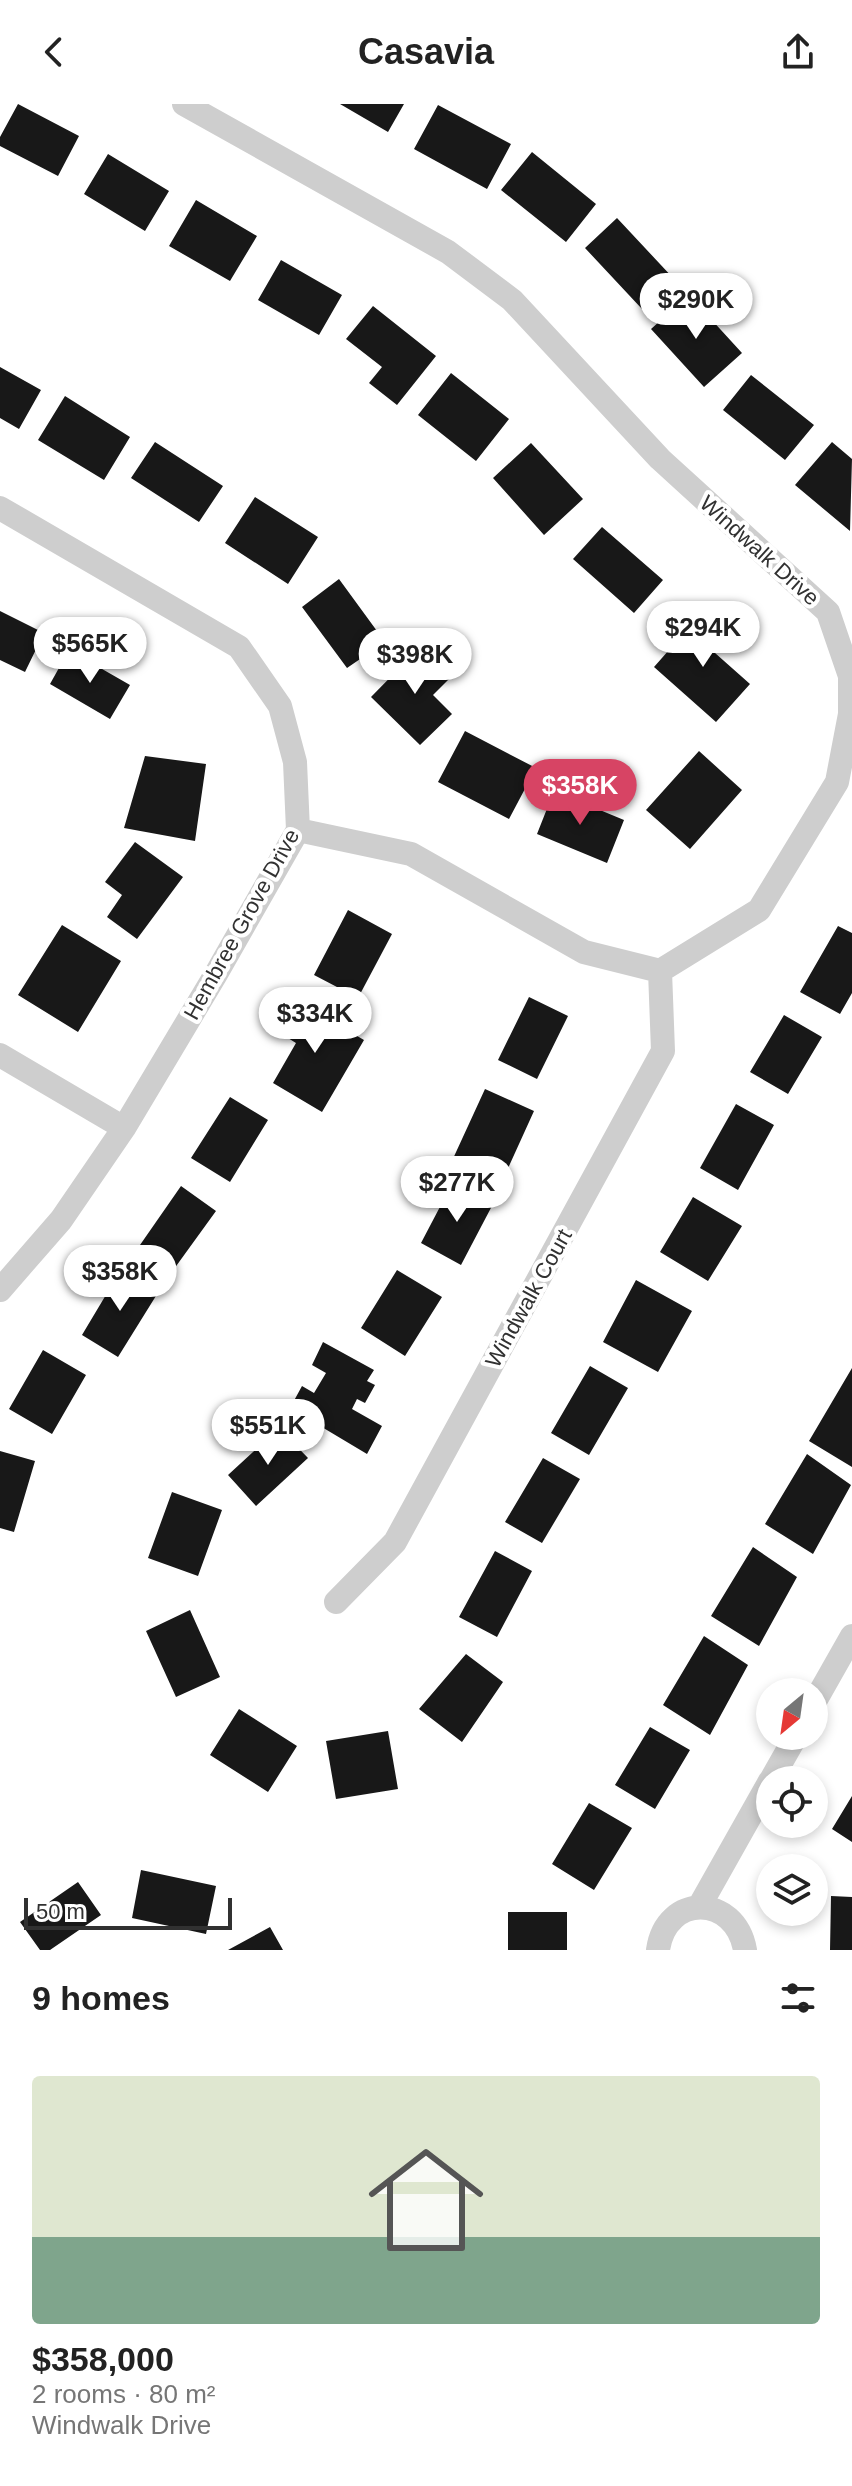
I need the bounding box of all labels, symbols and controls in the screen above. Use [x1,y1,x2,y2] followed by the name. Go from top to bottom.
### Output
[32,30,76,74] icon: back
[776,30,820,74] icon: share
[358,31,494,72] text: Casavia
[640,273,752,341] pin: $290K
[658,284,734,314] text: $290K
[695,490,824,610] street label: Windwalk Drive
[647,601,759,669] pin: $294K
[665,612,741,642] text: $294K
[34,617,146,685] pin: $565K
[52,628,128,658] text: $565K
[359,628,471,696] pin: $398K
[377,639,453,669] text: $398K
[524,759,636,827] pin: $358K
[542,770,618,800] text: $358K
[179,825,304,1024] street label: Hembree Grove Drive
[259,987,371,1055] pin: $334K
[277,998,353,1028] text: $334K
[401,1156,513,1224] pin: $277K
[419,1167,495,1197] text: $277K
[480,1225,577,1372] street label: Windwalk Court
[64,1245,176,1313] pin: $358K
[82,1256,158,1286] text: $358K
[212,1399,324,1467] pin: $551K
[230,1410,306,1440] text: $551K
[756,1678,828,1750] north arrow
[756,1678,828,1926] map controls
[756,1766,828,1838] button: locate
[756,1854,828,1926] button: layers
[24,1894,232,1930] scale bar
[36,1899,85,1924] text: 50 m
[776,1976,820,2020] icon: filters
[32,1979,170,2017] text: 9 homes
[354,2128,498,2272] icon: home
[32,2340,174,2378] text: $358,000
[32,2379,216,2409] text: 2 rooms · 80 m²
[32,2410,211,2440] text: Windwalk Drive

